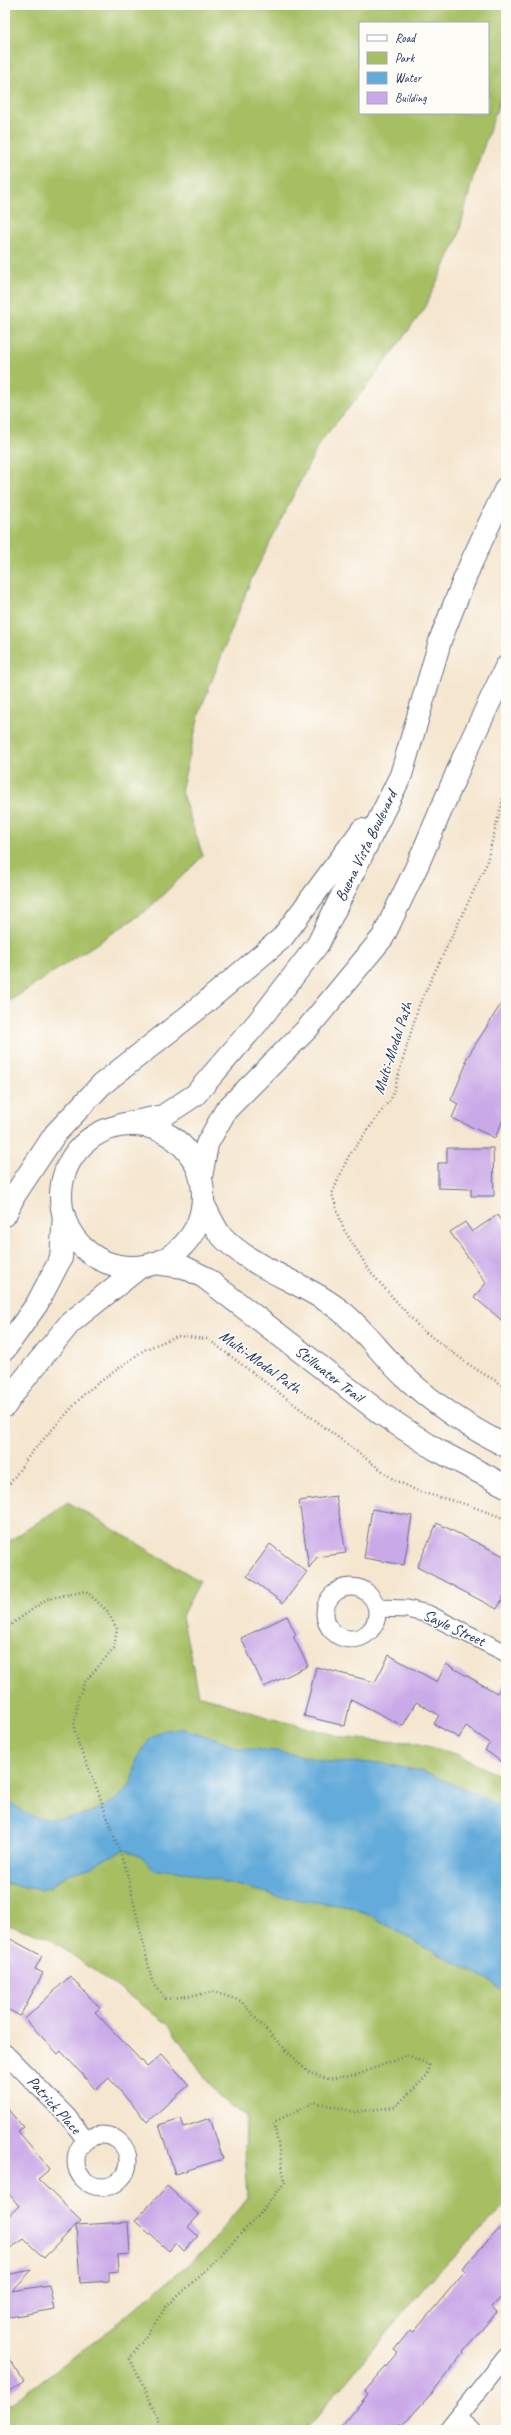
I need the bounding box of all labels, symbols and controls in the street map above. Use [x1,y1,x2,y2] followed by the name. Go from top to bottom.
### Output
[359,22,489,114] legend
[395,30,417,46] text: Road
[395,50,416,66] text: Park
[395,70,423,86] text: Water
[395,90,427,106] text: Building
[331,785,403,905] street label: Buena Vista Boulevard
[369,998,418,1097] street label: Multi-Modal Path
[215,1326,306,1399] street label: Multi-Modal Path
[291,1341,370,1409] street label: Stillwater Trail
[420,1605,490,1652] street label: Sayle Street
[23,2072,87,2140] street label: Patrick Place

